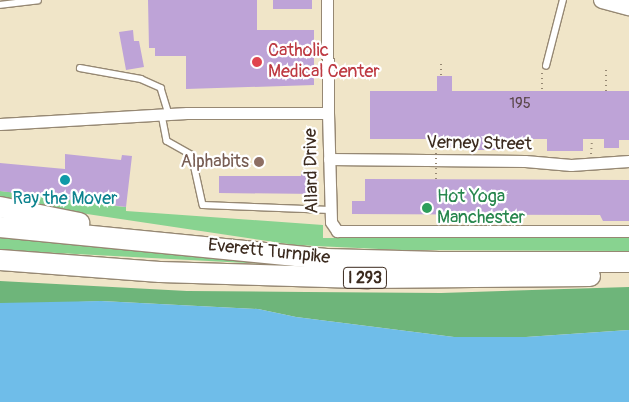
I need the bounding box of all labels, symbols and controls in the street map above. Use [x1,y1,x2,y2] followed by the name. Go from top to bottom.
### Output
[268,41,380,84] place label: Catholic Medical Center
[250,55,264,69] marker: Catholic Medical Center
[509,95,531,113] house number: 195
[300,128,324,214] street label: Allard Drive
[426,132,532,156] street label: Verney Street
[180,151,249,173] place label: Alphabits
[253,156,265,168] marker: Alphabits
[59,174,71,186] marker: Ray the Mover
[437,187,525,230] place label: Hot Yoga Manchester
[13,188,117,210] place label: Ray the Mover
[421,202,433,214] marker: Hot Yoga Manchester
[207,235,331,269] street label: Everett Turnpike
[342,264,388,292] road number: I 293

